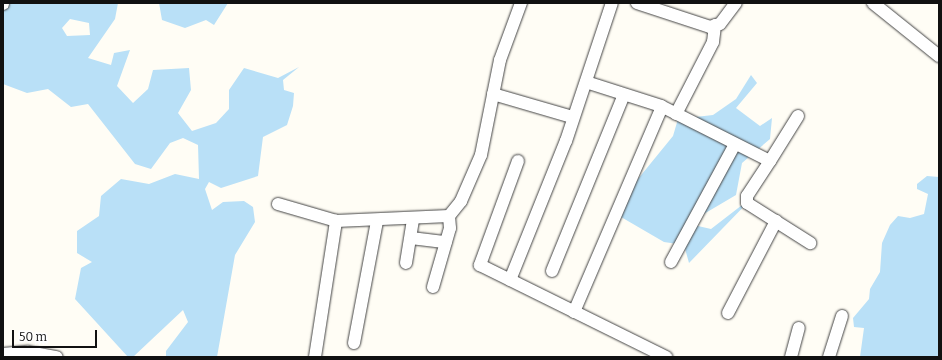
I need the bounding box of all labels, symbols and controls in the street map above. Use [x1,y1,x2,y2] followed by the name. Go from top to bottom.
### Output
[14,322,99,348] scale bar
[19,330,47,344] text: 50 m

